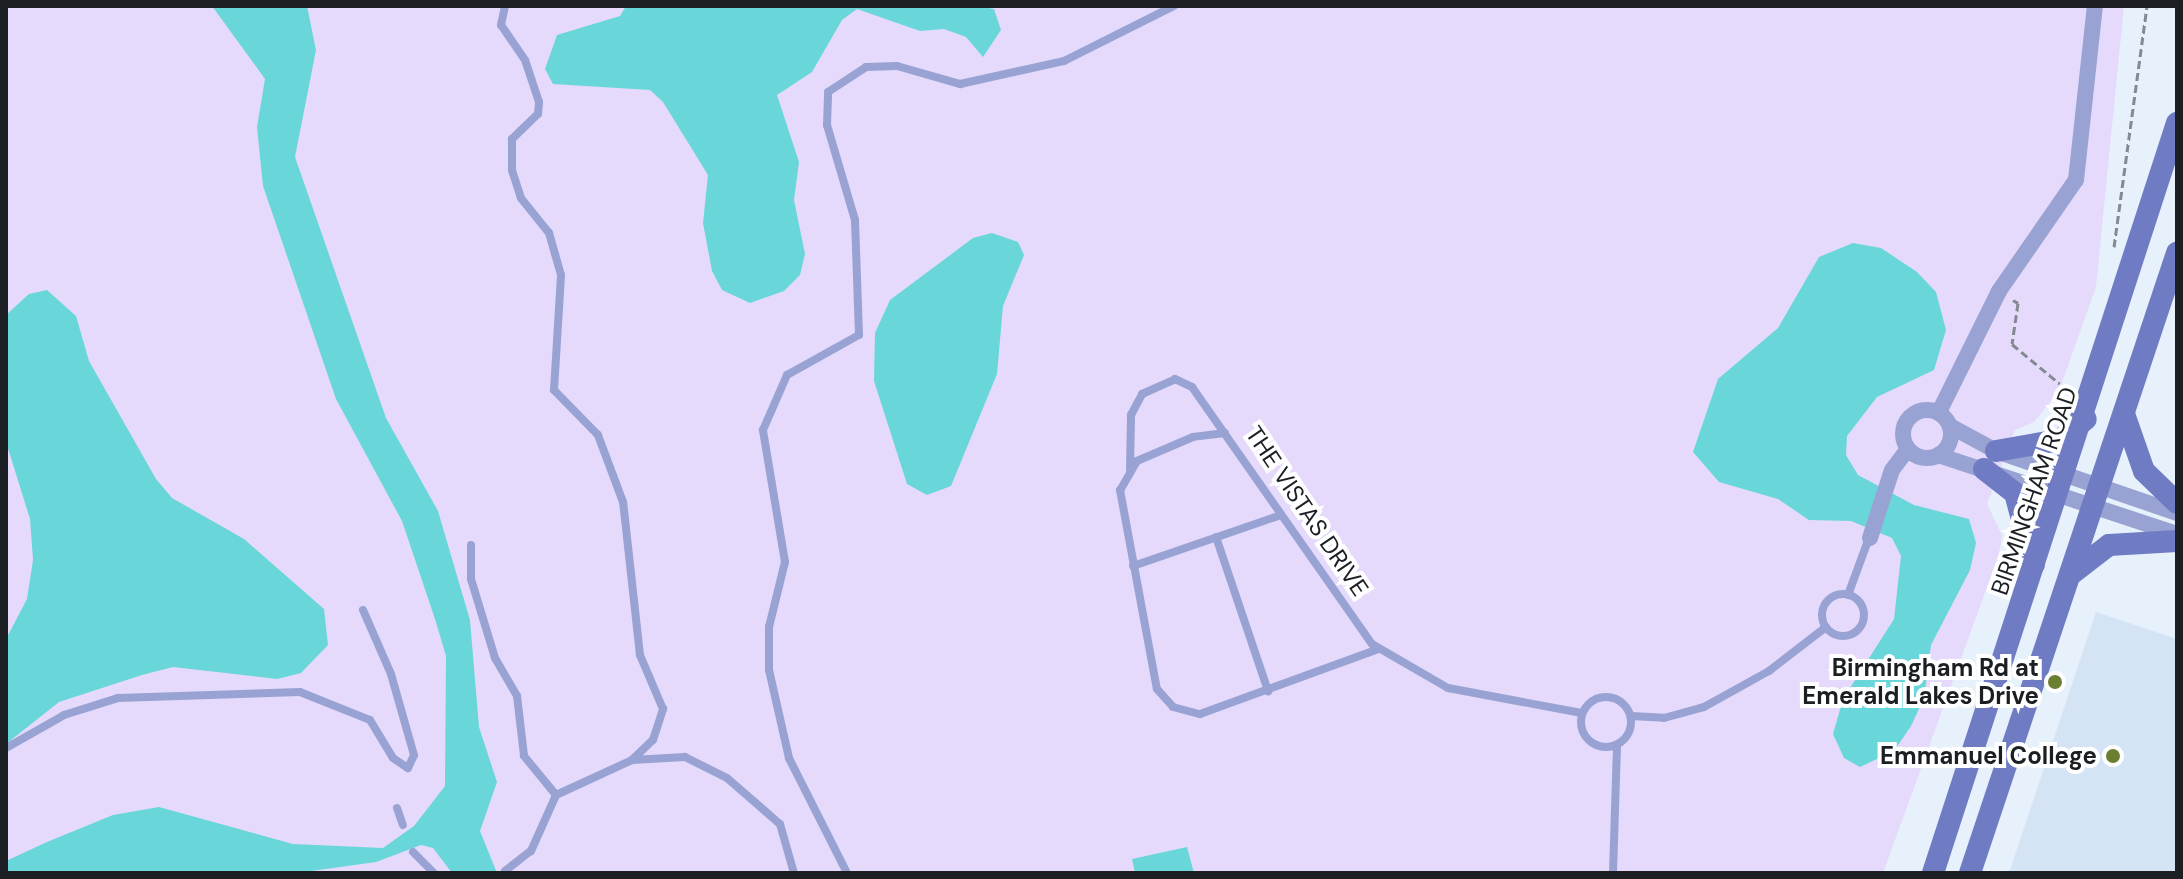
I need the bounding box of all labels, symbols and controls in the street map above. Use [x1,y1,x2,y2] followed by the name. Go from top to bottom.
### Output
[1985,383,2083,599] street label: BIRMINGHAM ROAD
[1239,421,1375,601] street label: THE VISTAS DRIVE
[1802,654,2039,710] place label: Birmingham Rd at Emerald Lakes Drive
[2046,673,2064,691] marker: Birmingham Rd at Emerald Lakes Drive
[1880,742,2097,770] place label: Emmanuel College
[2104,747,2122,765] marker: Emmanuel College

